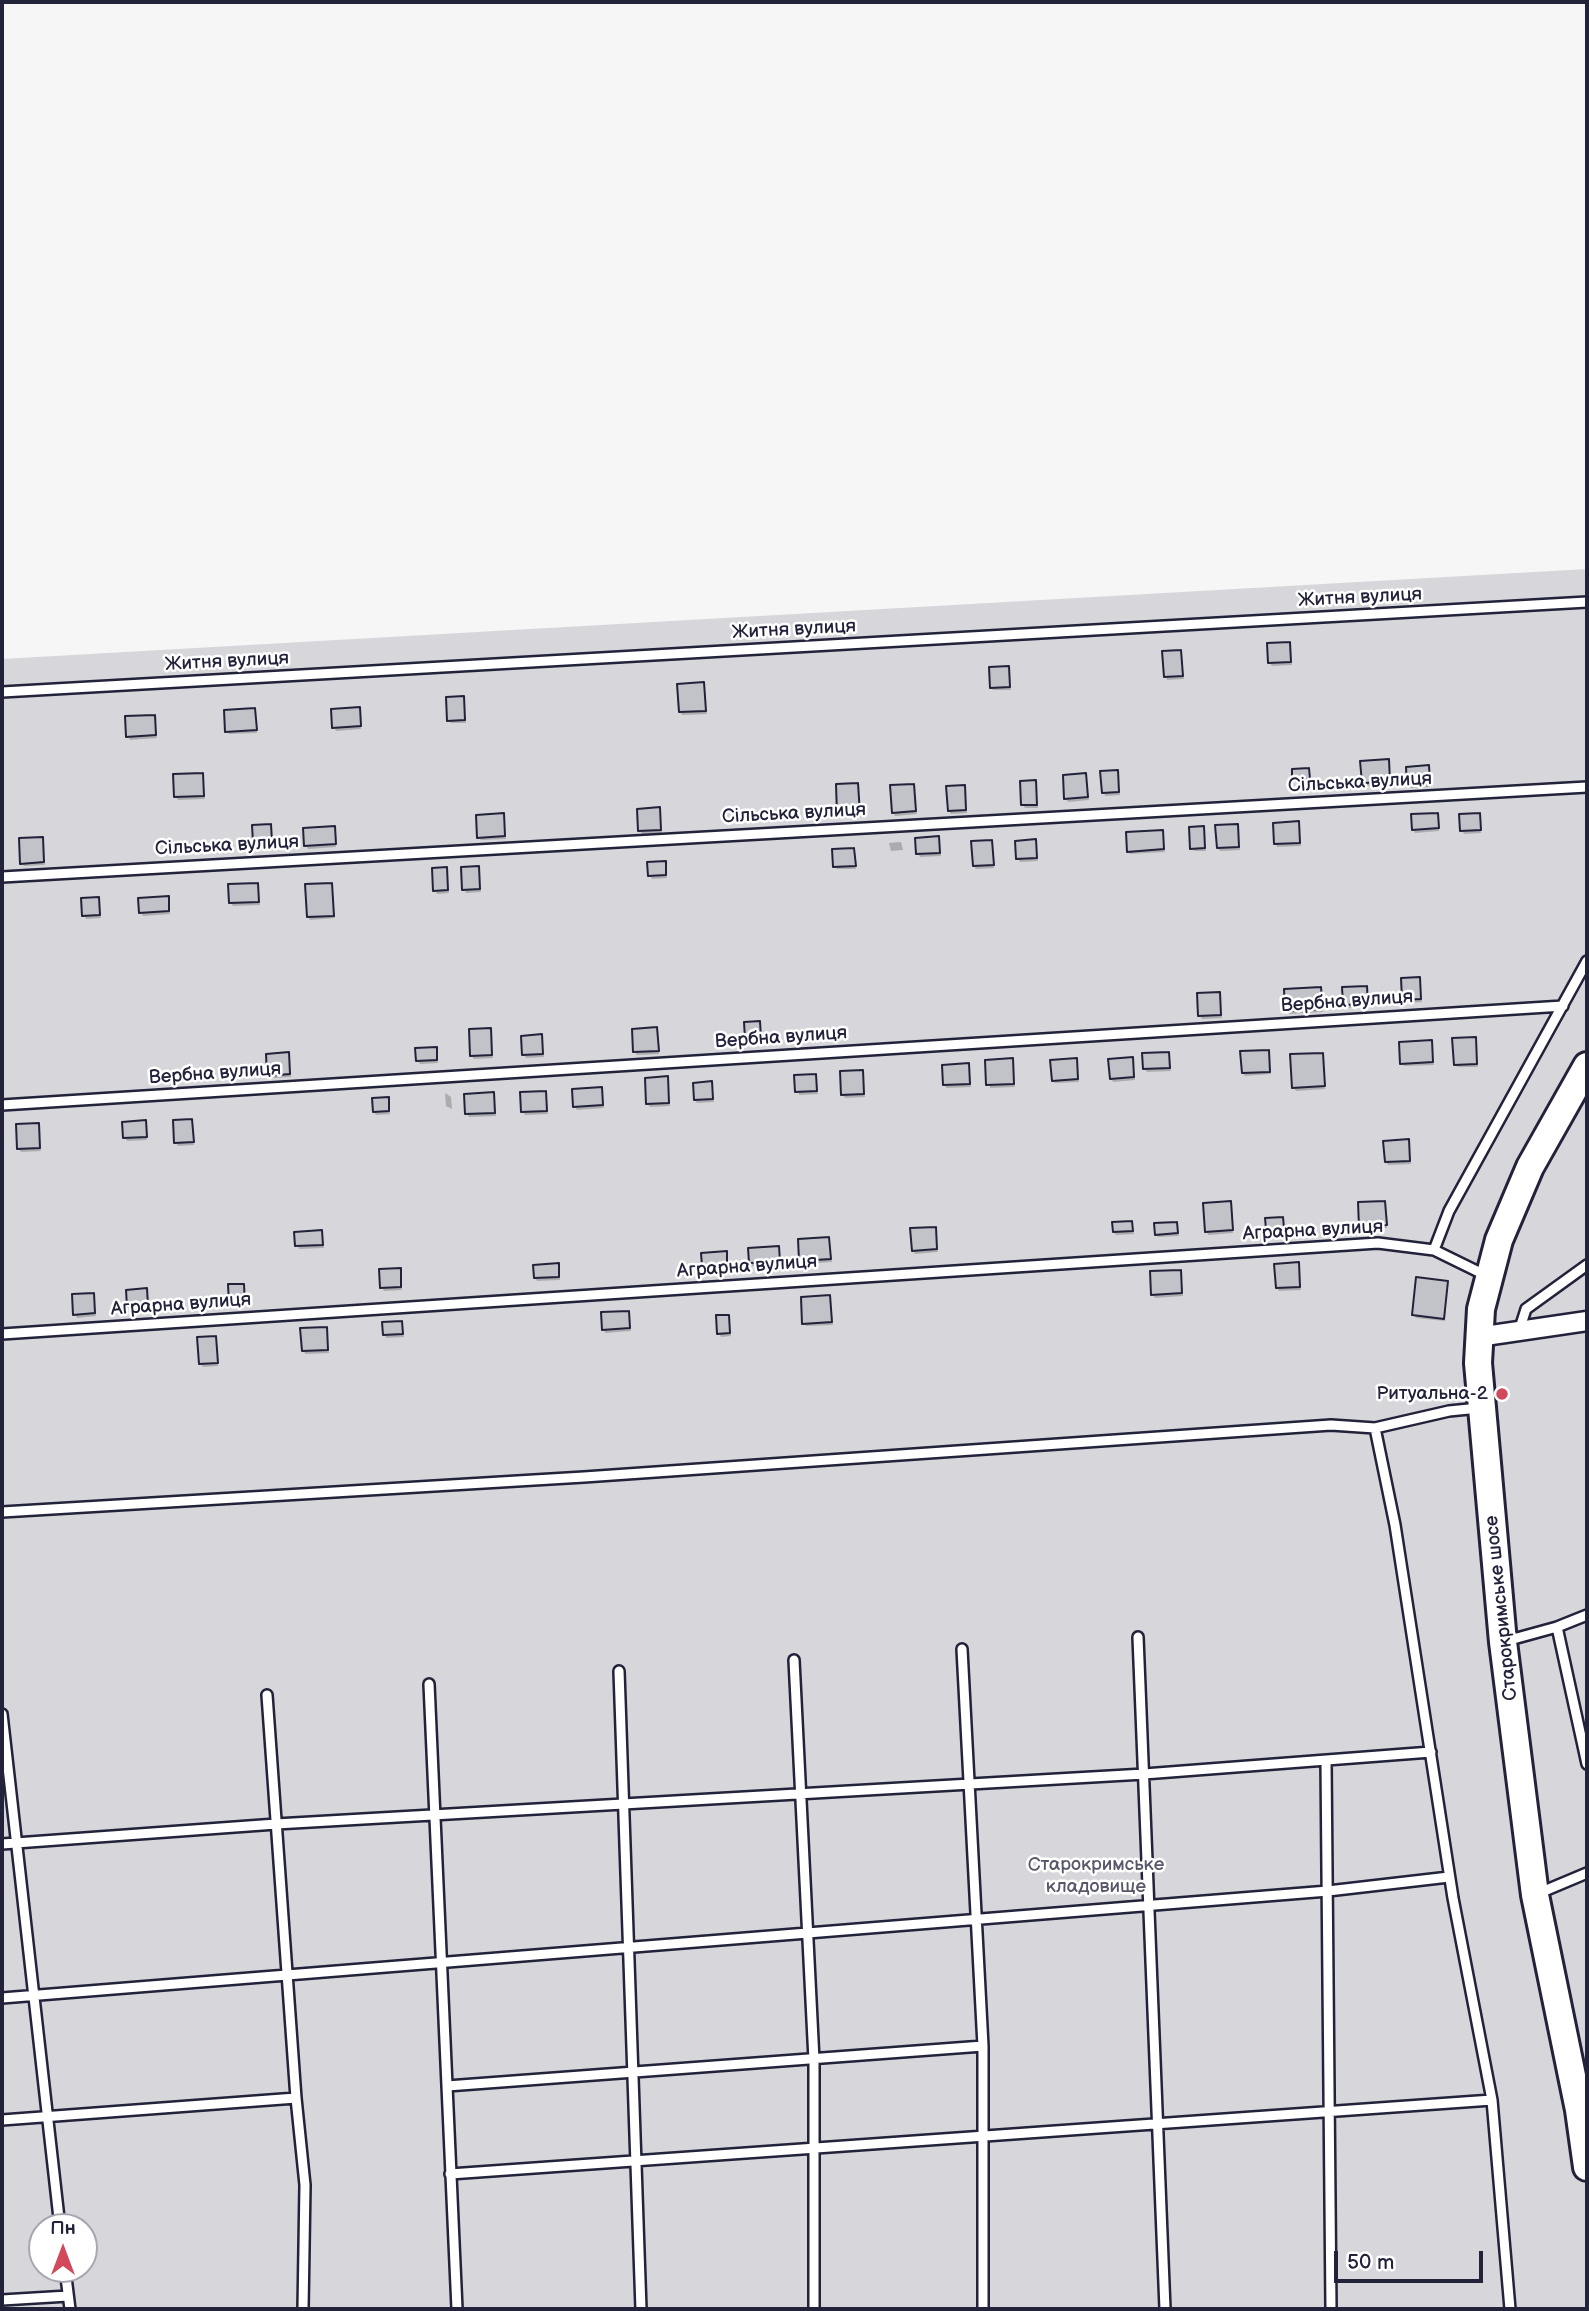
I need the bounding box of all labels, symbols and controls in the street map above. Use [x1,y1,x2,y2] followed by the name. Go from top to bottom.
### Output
[1297,583,1423,613] street label: Житня вулиця
[731,615,857,645] street label: Житня вулиця
[164,647,290,677] street label: Житня вулиця
[1287,768,1433,798] street label: Сільська вулиця
[721,799,867,829] street label: Сільська вулиця
[154,831,300,861] street label: Сільська вулиця
[1280,986,1414,1018] street label: Вербна вулиця
[714,1022,848,1054] street label: Вербна вулиця
[148,1058,282,1090] street label: Вербна вулиця
[1242,1216,1384,1246] street label: Аграрна вулиця
[676,1251,818,1283] street label: Аграрна вулиця
[110,1289,252,1321] street label: Аграрна вулиця
[1376,1383,1488,1405] place label: Ритуальна-2
[1494,1386,1510,1402] marker: Ритуальна-2
[1481,1514,1523,1702] street label: Старокримське шосе
[1028,1854,1164,1898] park label: Старокримське кладовище
[28,2213,98,2283] north arrow
[50,2217,76,2240] text: Пн
[1337,2238,1486,2282] scale bar
[1347,2250,1394,2275] text: 50 m

